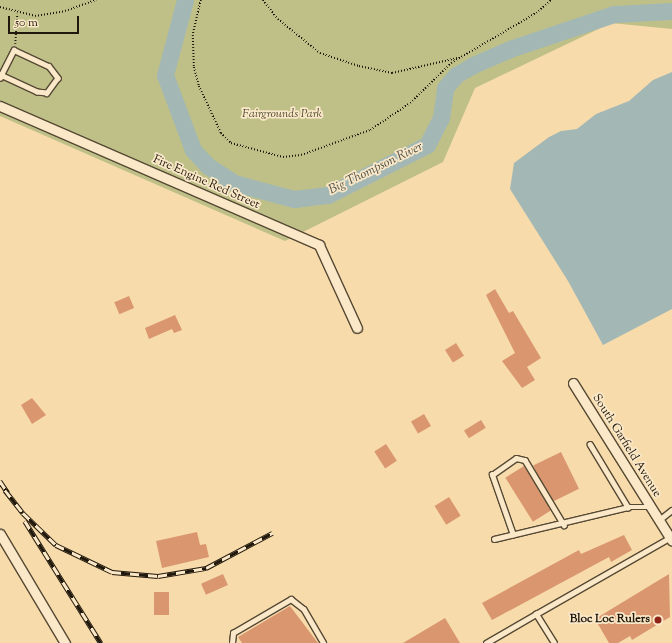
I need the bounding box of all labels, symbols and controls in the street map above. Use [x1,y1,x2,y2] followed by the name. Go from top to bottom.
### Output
[10,8,81,34] scale bar
[15,14,38,32] text: 50 m
[242,108,322,122] park label: Fairgrounds Park
[326,139,426,199] water label: Big Thompson River
[150,153,262,213] street label: Fire Engine Red Street
[588,392,664,500] street label: South Garfield Avenue
[570,613,650,627] place label: Bloc Loc Rulers
[653,615,663,625] marker: Bloc Loc Rulers

